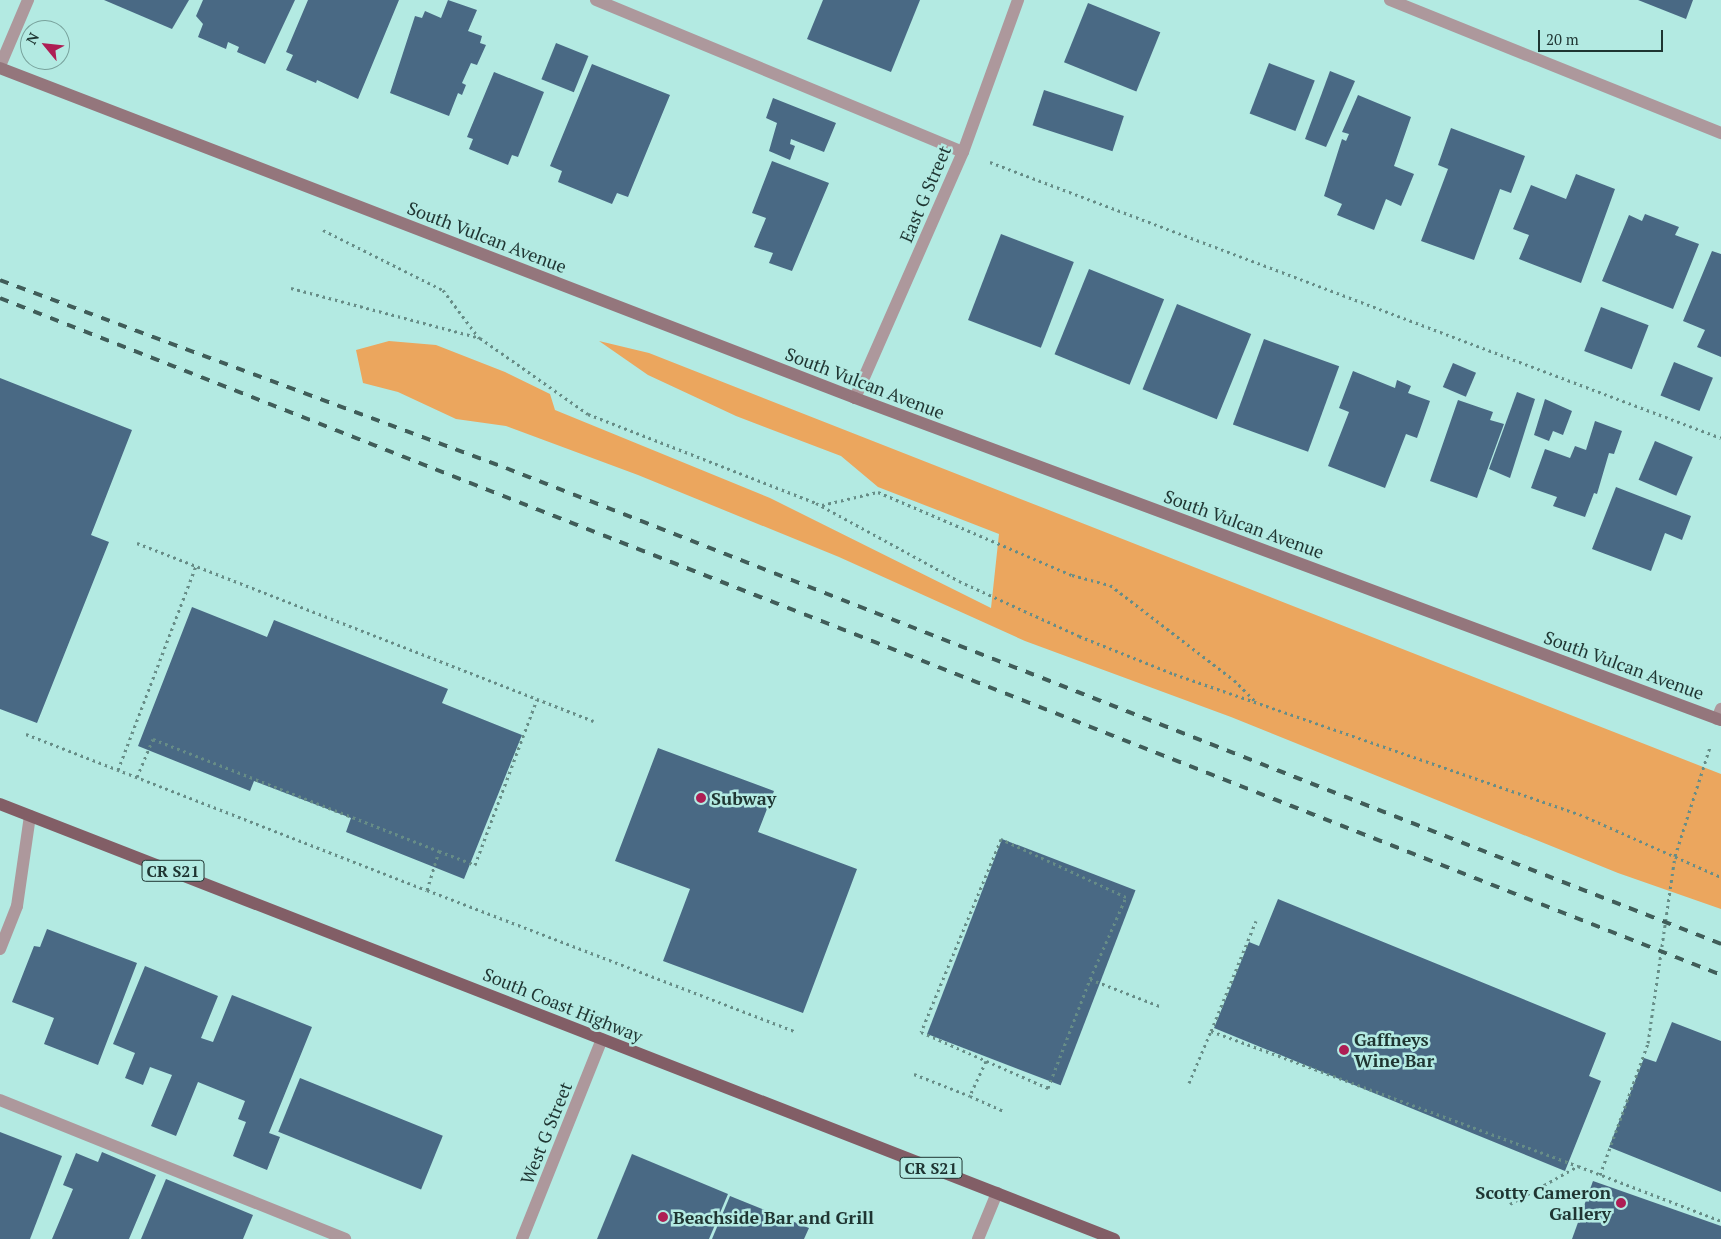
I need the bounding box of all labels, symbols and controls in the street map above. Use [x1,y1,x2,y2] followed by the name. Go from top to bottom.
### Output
[20,20,70,70] north arrow
[1541,20,1666,52] scale bar
[21,29,43,47] text: N
[1546,29,1579,49] text: 20 m
[895,142,955,246] street label: East G Street
[404,197,570,277] street label: South Vulcan Avenue
[782,343,948,423] street label: South Vulcan Avenue
[1161,485,1327,563] street label: South Vulcan Avenue
[1541,626,1707,704] street label: South Vulcan Avenue
[711,787,776,809] place label: Subway
[695,792,707,804] marker: Subway
[140,858,206,884] road number: CR S21
[480,963,646,1047] street label: South Coast Highway
[1354,1029,1434,1072] place label: Gaffneys Wine Bar
[1338,1044,1350,1056] marker: Gaffneys Wine Bar
[516,1079,576,1187] street label: West G Street
[898,1154,964,1182] road number: CR S21
[1475,1182,1611,1224] place label: Scotty Cameron Gallery
[1615,1197,1627,1209] marker: Scotty Cameron Gallery
[673,1206,874,1228] place label: Beachside Bar and Grill
[657,1211,669,1223] marker: Beachside Bar and Grill

